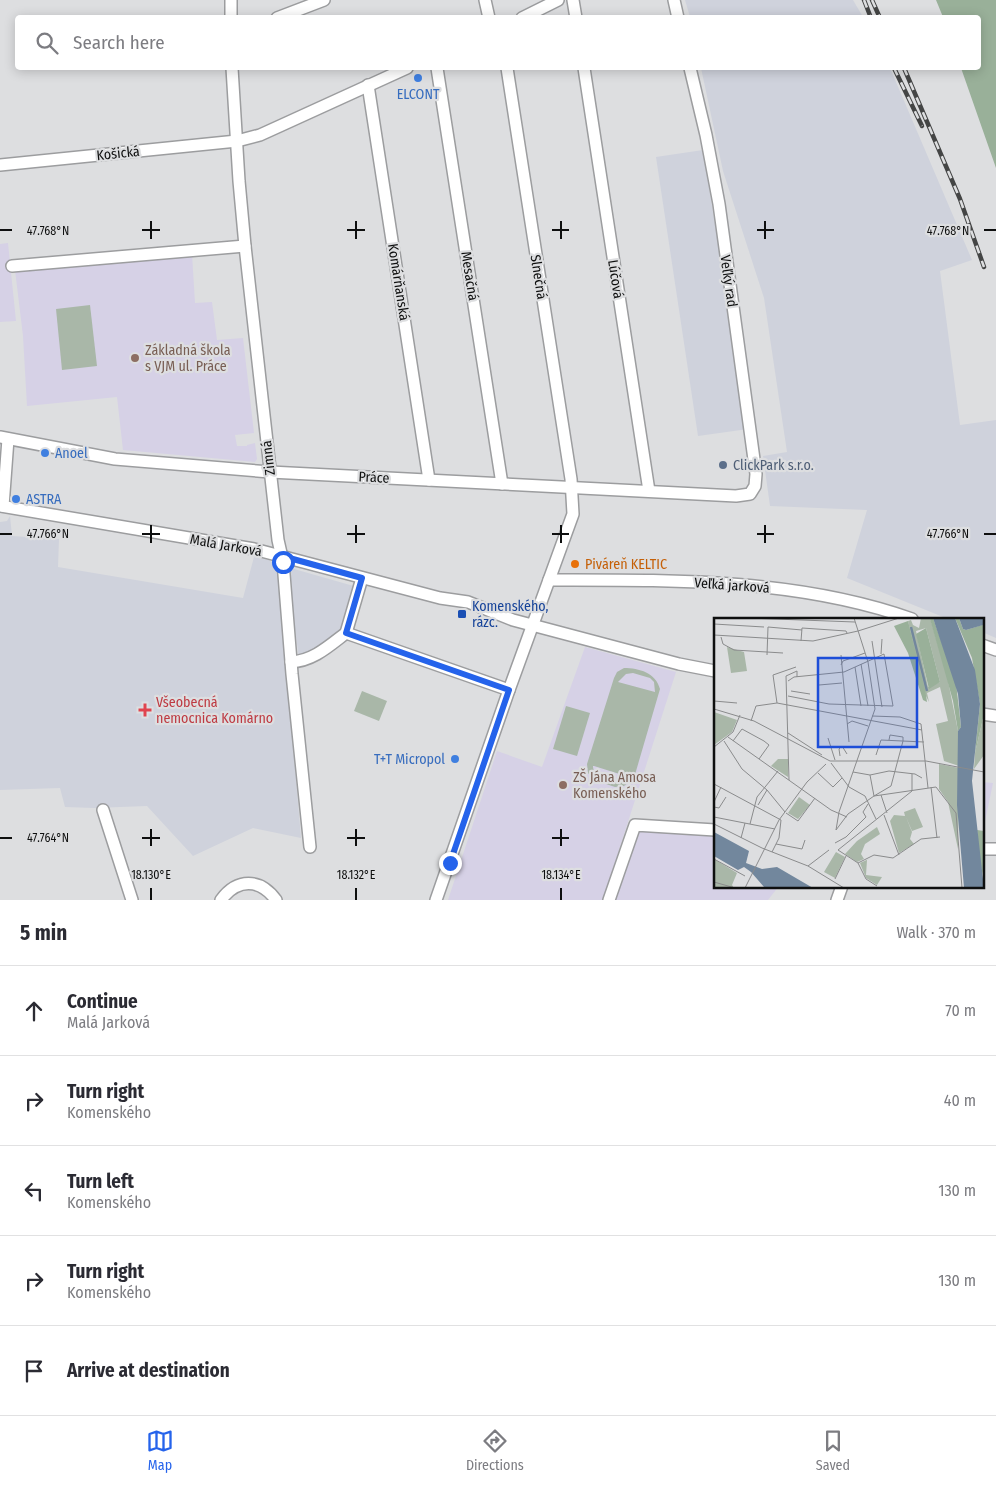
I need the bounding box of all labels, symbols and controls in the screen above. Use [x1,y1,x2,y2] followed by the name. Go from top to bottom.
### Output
[15,15,981,70] search box
[33,29,61,57] icon: search
[73,31,165,54] text: Search here
[412,72,424,84] marker: ELCONT
[397,86,440,103] place label: ELCONT
[96,143,141,164] street label: Košická
[27,224,69,238] text: 47.768°N
[927,224,969,238] text: 47.768°N
[384,242,413,322] street label: Komárňanská
[457,250,482,302] street label: Mesačná
[527,253,550,301] street label: Slnečná
[716,254,741,308] street label: Veľký rad
[604,258,627,300] street label: Lúčová
[145,342,231,375] place label: Základná škola s VJM ul. Práce
[129,352,141,364] marker: Základná škola s VJM ul. Práce
[258,439,279,476] street label: Zimná
[55,445,88,462] place label: Anoel
[39,447,51,459] marker: Anoel
[733,457,814,474] place label: ClickPark s.r.o.
[717,459,729,471] marker: ClickPark s.r.o.
[358,468,390,487] street label: Práce
[26,491,62,508] place label: ASTRA
[10,493,22,505] marker: ASTRA
[27,527,69,541] text: 47.766°N
[927,527,969,541] text: 47.766°N
[189,531,263,560] street label: Malá Jarková
[272,551,295,574] route start
[585,556,667,573] place label: Piváreň KELTIC
[569,558,581,570] marker: Piváreň KELTIC
[694,574,770,597] street label: Veľká jarková
[472,598,549,631] place label: Komenského, rázc.
[456,608,468,620] marker: Komenského, rázc.
[714,618,984,888] inset map
[156,694,273,727] place label: Všeobecná nemocnica Komárno
[138,703,152,717] marker: Všeobecná nemocnica Komárno
[374,751,445,768] place label: T+T Micropol
[449,753,461,765] marker: T+T Micropol
[573,768,656,802] place label: ZŠ Jána Amosa Komenského
[557,779,569,791] marker: ZŠ Jána Amosa Komenského
[27,831,69,845] text: 47.764°N
[439,852,462,875] route end
[131,868,171,882] text: 18.130°E
[337,868,376,882] text: 18.132°E
[541,868,581,882] text: 18.134°E
[20,920,67,946] text: 5 min
[896,923,976,942] text: Walk · 370 m
[67,990,138,1013] text: Continue
[20,997,48,1025] icon: ahead
[945,1001,976,1020] text: 70 m
[67,1013,150,1032] text: Malá Jarková
[67,1080,144,1103] text: Turn right
[20,1087,48,1115] icon: right
[944,1091,976,1110] text: 40 m
[67,1103,151,1122] text: Komenského
[67,1170,134,1193] text: Turn left
[20,1177,48,1205] icon: left
[938,1181,976,1200] text: 130 m
[67,1193,151,1212] text: Komenského
[67,1260,144,1283] text: Turn right
[20,1267,48,1295] icon: right
[938,1271,976,1290] text: 130 m
[67,1283,151,1302] text: Komenského
[20,1357,48,1385] icon: arrive
[67,1359,230,1382] text: Arrive at destination
[146,1427,174,1474] tab: Map
[466,1427,524,1474] tab: Directions
[816,1427,850,1474] tab: Saved

